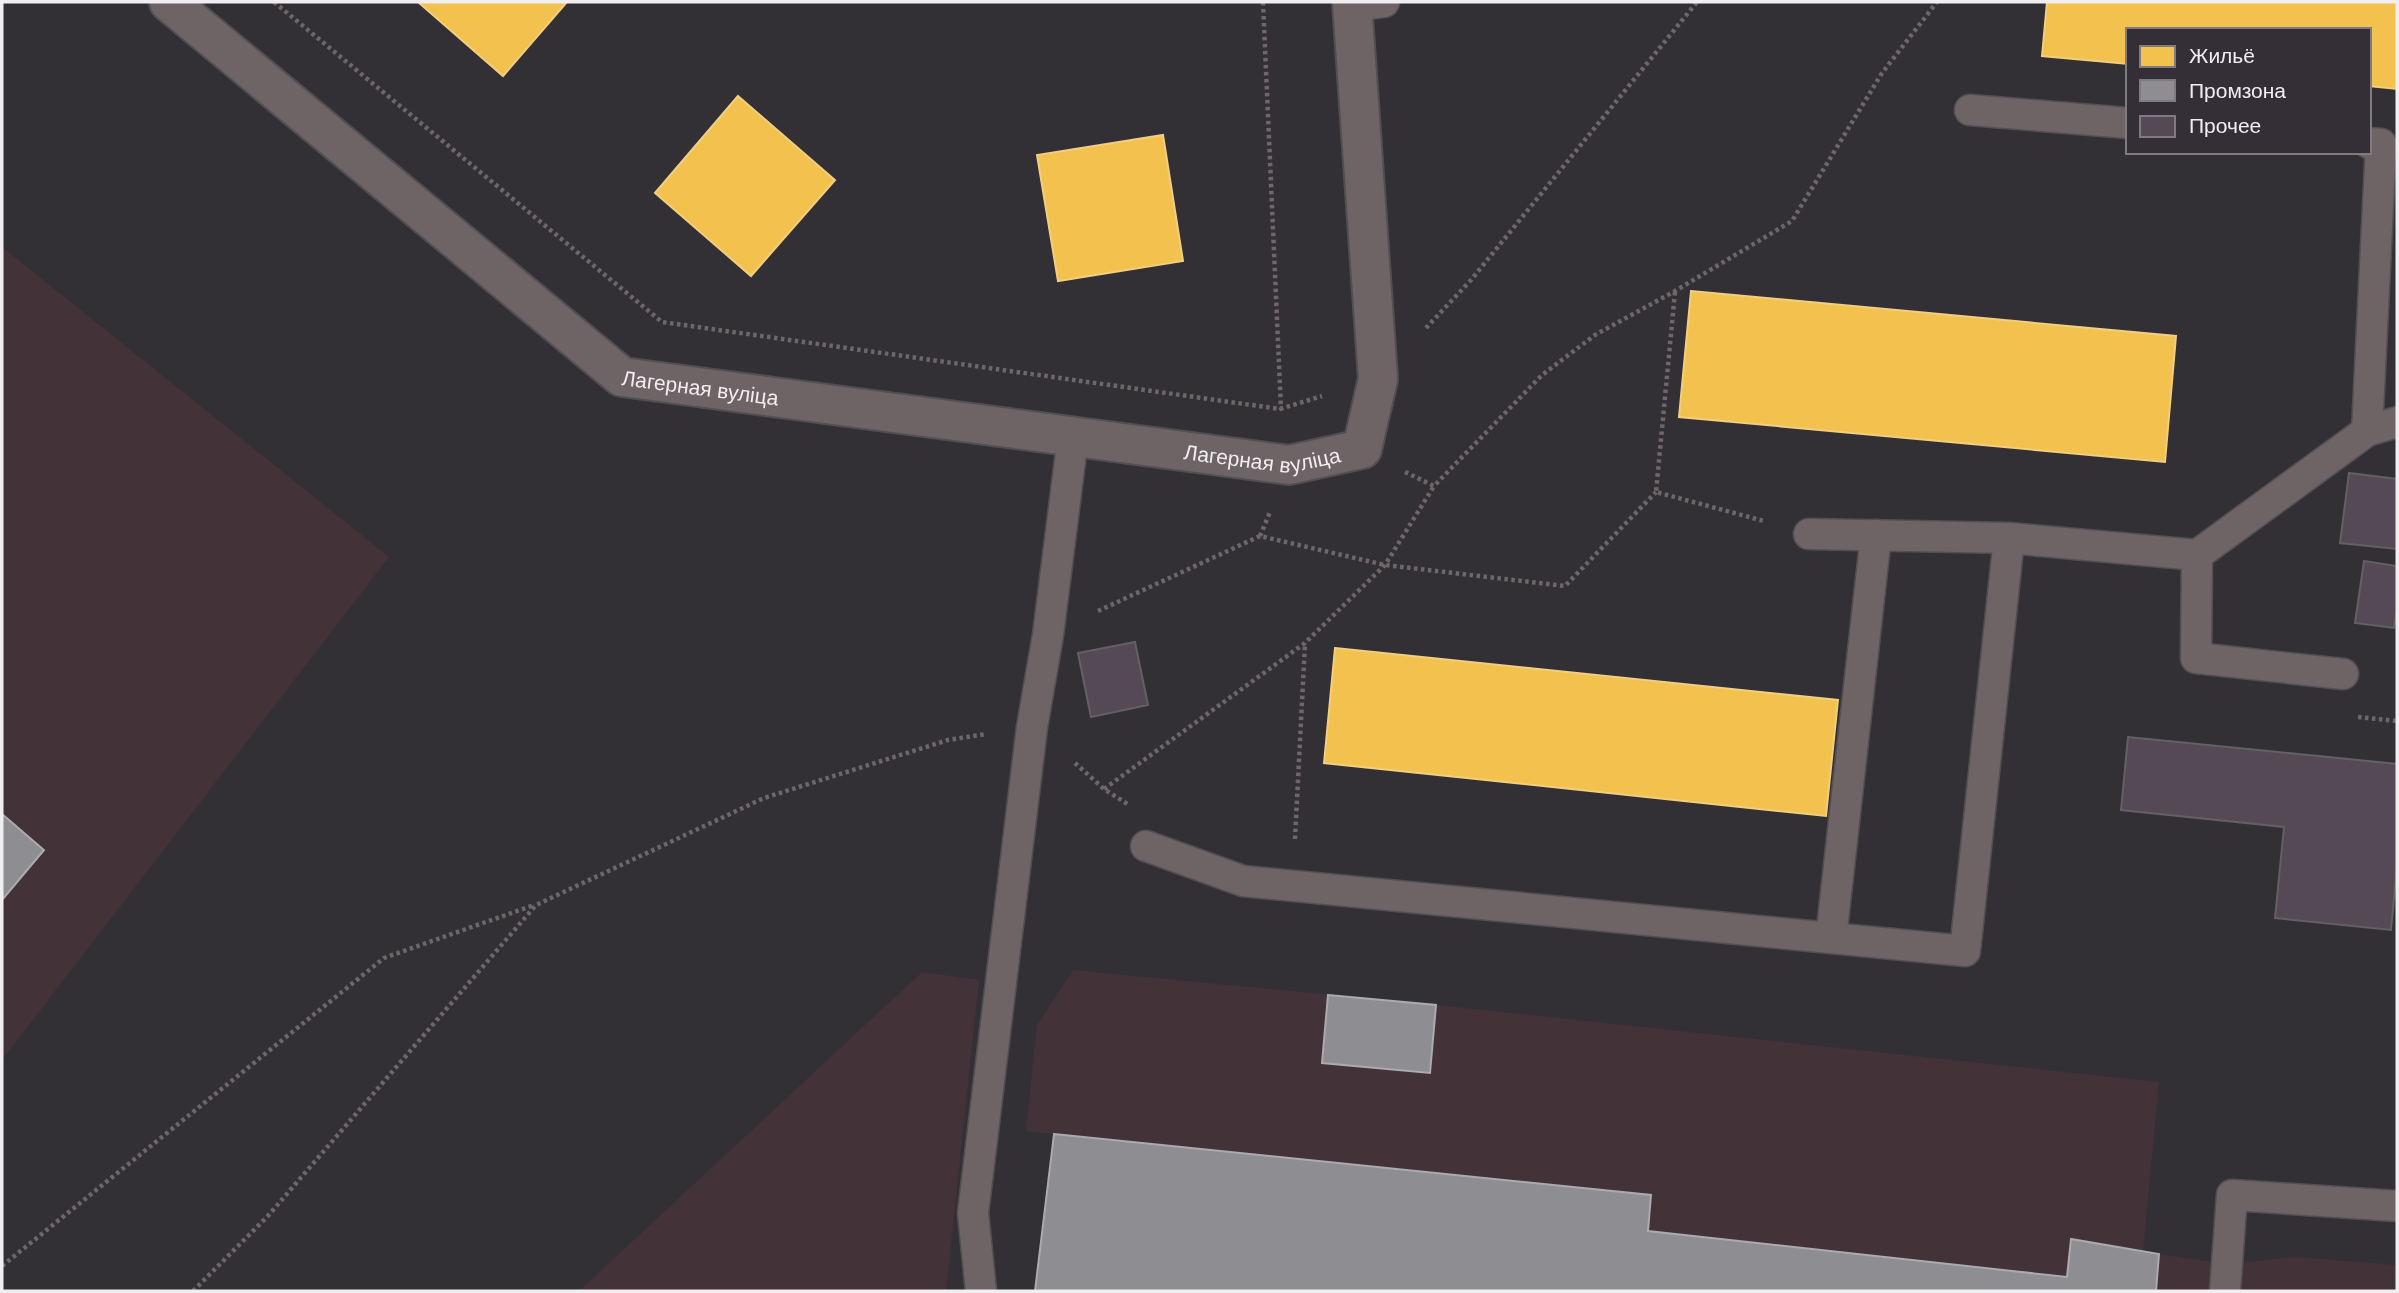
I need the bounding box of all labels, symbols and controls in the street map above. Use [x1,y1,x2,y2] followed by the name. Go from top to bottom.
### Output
[2126,28,2371,154] legend
[2189,44,2255,67] text: Жильё
[2189,79,2286,102] text: Промзона
[2189,114,2261,137] text: Прочее
[620,366,780,409] street label: Лагерная вуліца
[1183,440,1343,477] street label: Лагерная вуліца

